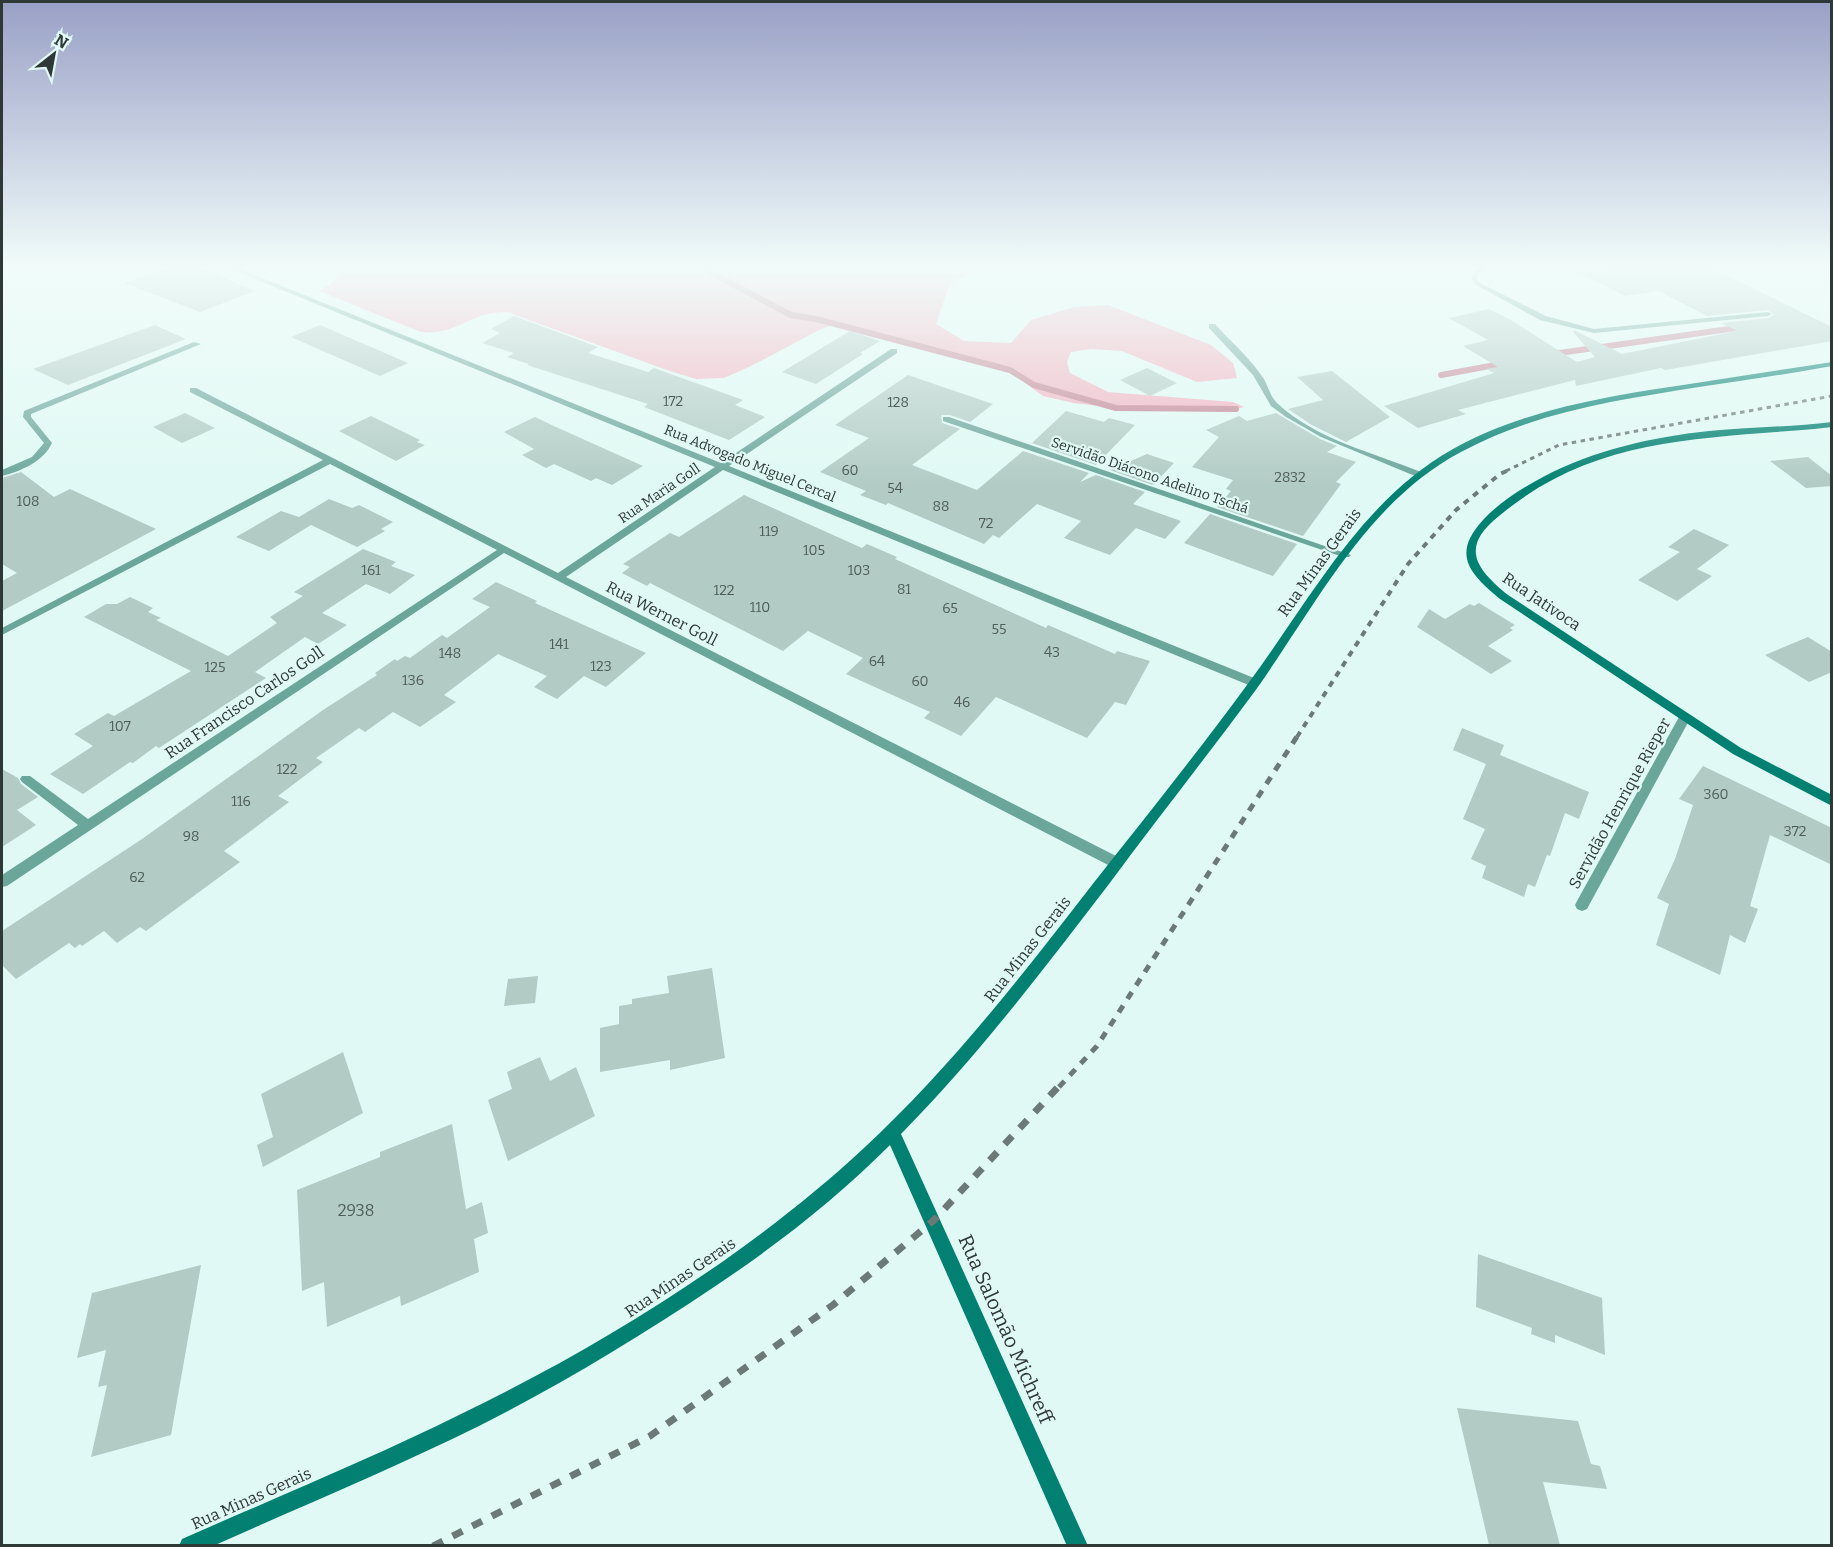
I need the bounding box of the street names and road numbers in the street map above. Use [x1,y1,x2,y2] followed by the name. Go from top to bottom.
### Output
[661,421,838,506] street label: Rua Advogado Miguel Cercal
[1049,434,1251,517] street label: Servidão Diácono Adelino Tschá
[615,460,703,527] street label: Rua Maria Goll
[1274,504,1365,620] street label: Rua Minas Gerais
[1499,568,1585,635] street label: Rua Jativoca
[603,577,721,650] street label: Rua Werner Goll
[161,642,328,763] street label: Rua Francisco Carlos Goll
[1565,715,1674,892] street label: Servidão Henrique Rieper
[980,893,1075,1006] street label: Rua Minas Gerais
[953,1231,1059,1429] street label: Rua Salomão Michreff
[621,1233,739,1321] street label: Rua Minas Gerais
[188,1464,314,1533] street label: Rua Minas Gerais

